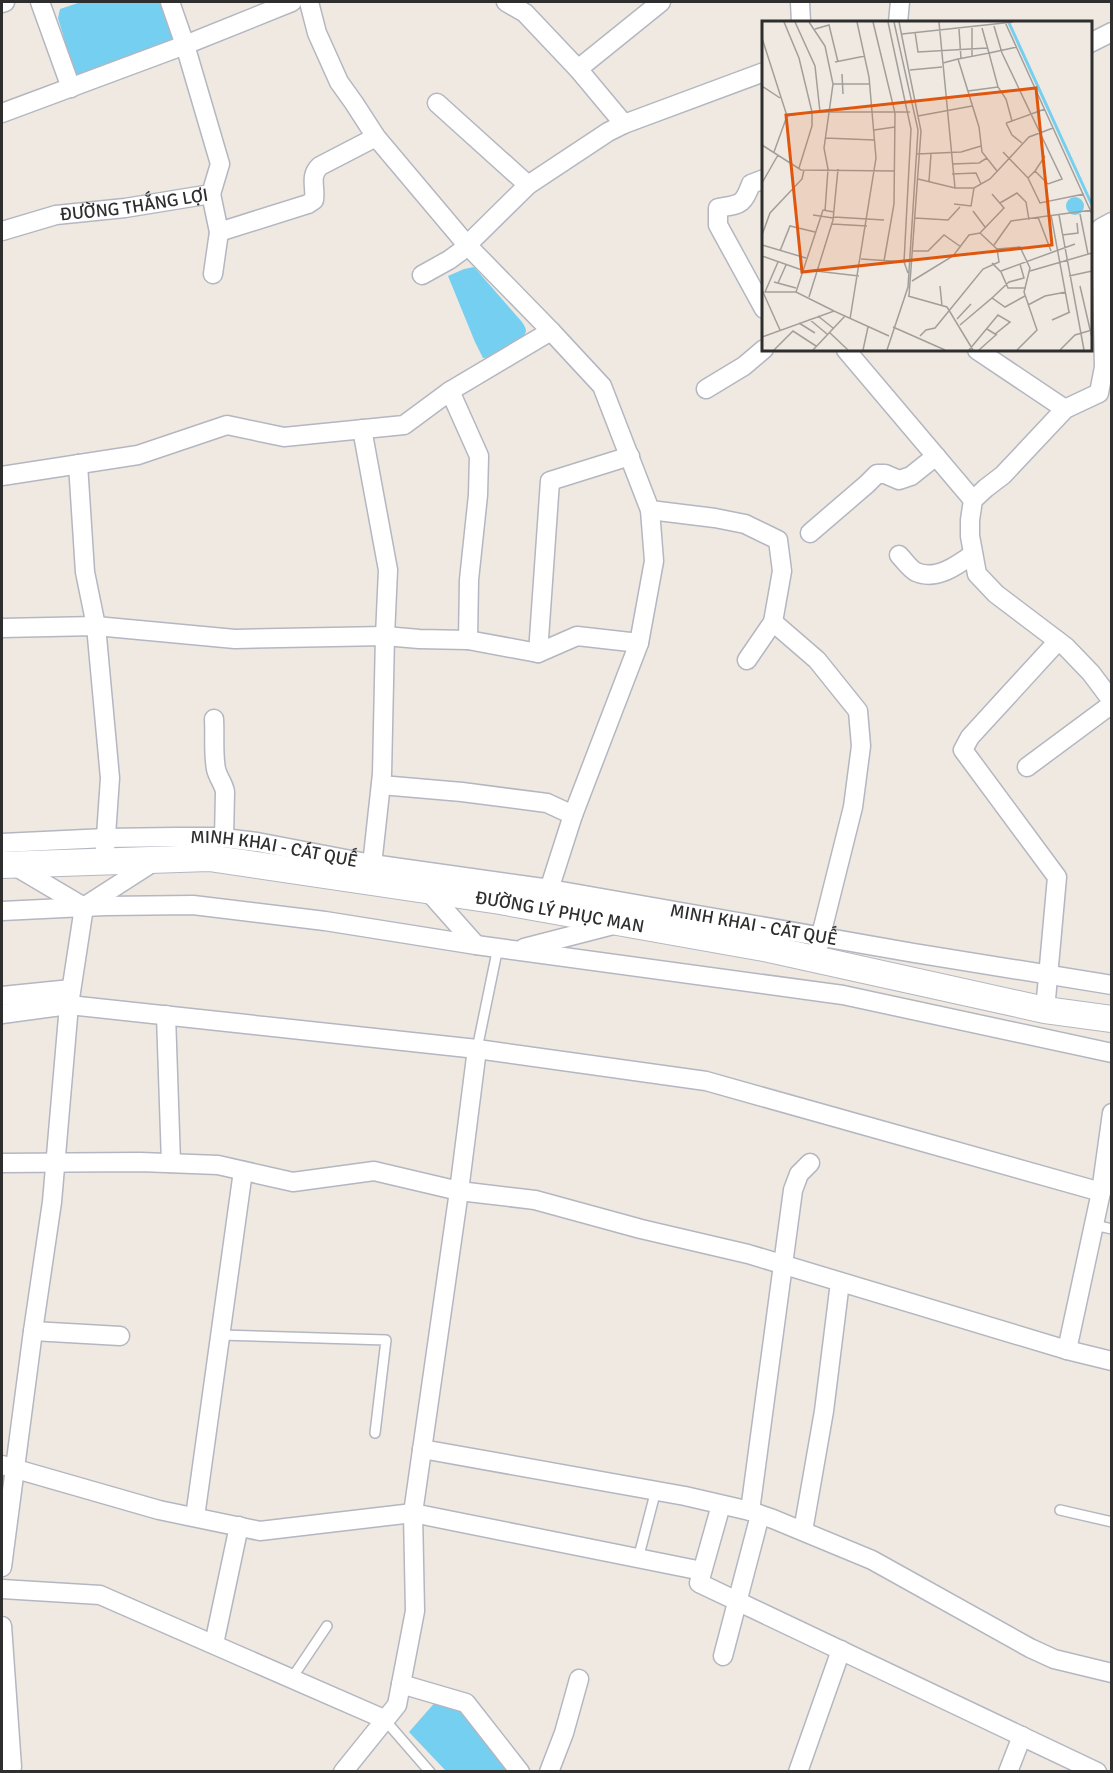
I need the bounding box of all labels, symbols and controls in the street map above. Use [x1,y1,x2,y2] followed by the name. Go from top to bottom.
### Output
[762,21,1092,351] inset map
[59,184,210,226] street label: ĐƯỜNG THẮNG LỢI
[190,825,360,872] street label: MINH KHAI - CÁT QUẾ
[474,886,646,938] street label: ĐƯỜNG LÝ PHỤC MAN
[668,899,839,950] street label: MINH KHAI - CÁT QUẾ

